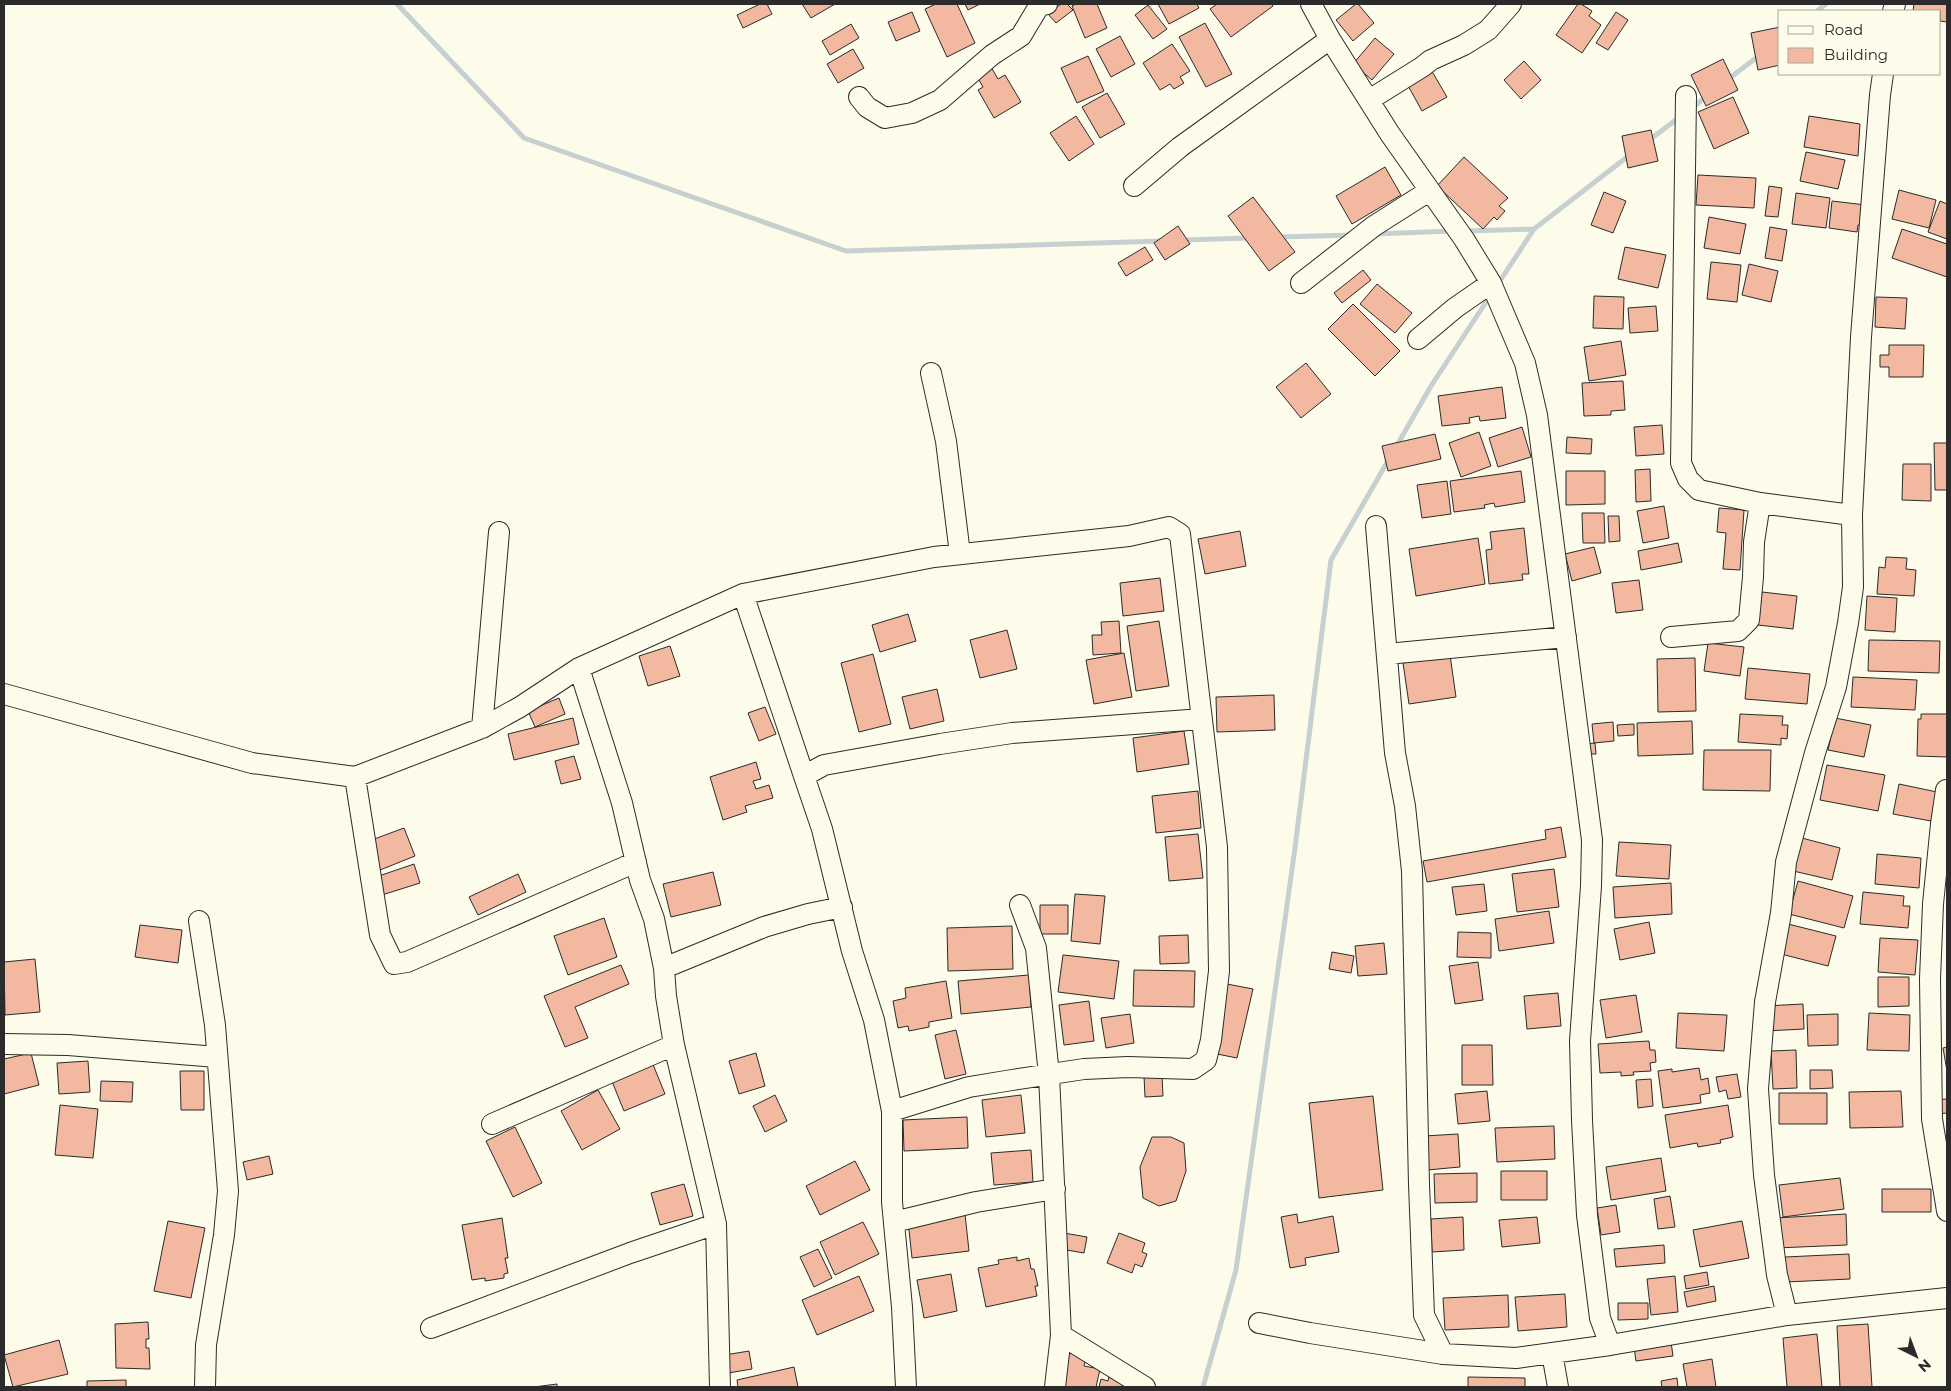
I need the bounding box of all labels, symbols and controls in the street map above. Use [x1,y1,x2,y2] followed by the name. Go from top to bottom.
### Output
[1778,10,1941,75] legend
[1824,20,1863,39] text: Road
[1824,45,1888,64] text: Building
[1891,1331,1941,1381] north arrow
[1914,1355,1935,1376] text: N

